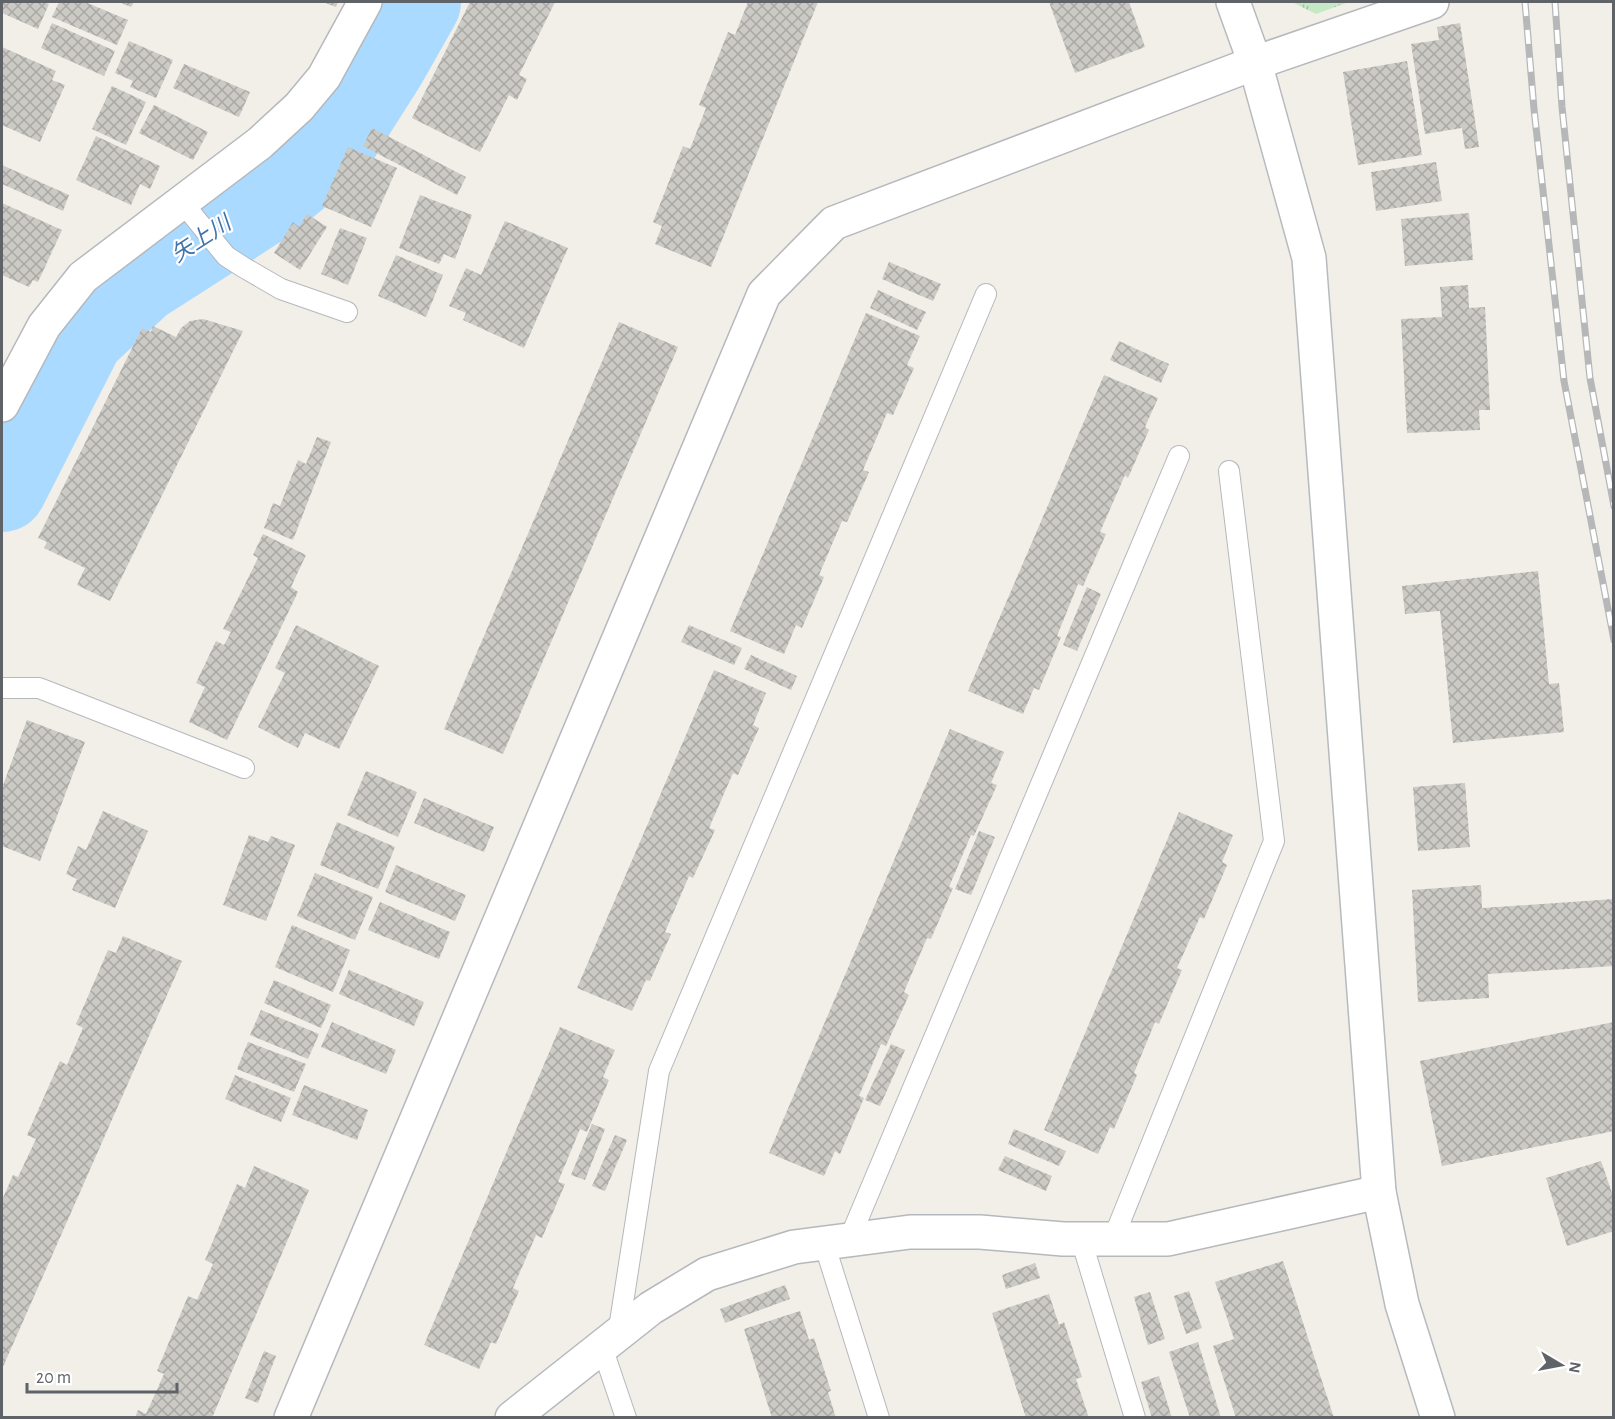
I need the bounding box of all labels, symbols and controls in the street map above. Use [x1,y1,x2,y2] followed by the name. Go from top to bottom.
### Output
[167,210,236,266] water label: 矢上川
[1531,1335,1591,1395] north arrow
[27,1356,177,1394] scale bar
[1566,1361,1584,1374] text: N
[36,1369,71,1387] text: 20 m

